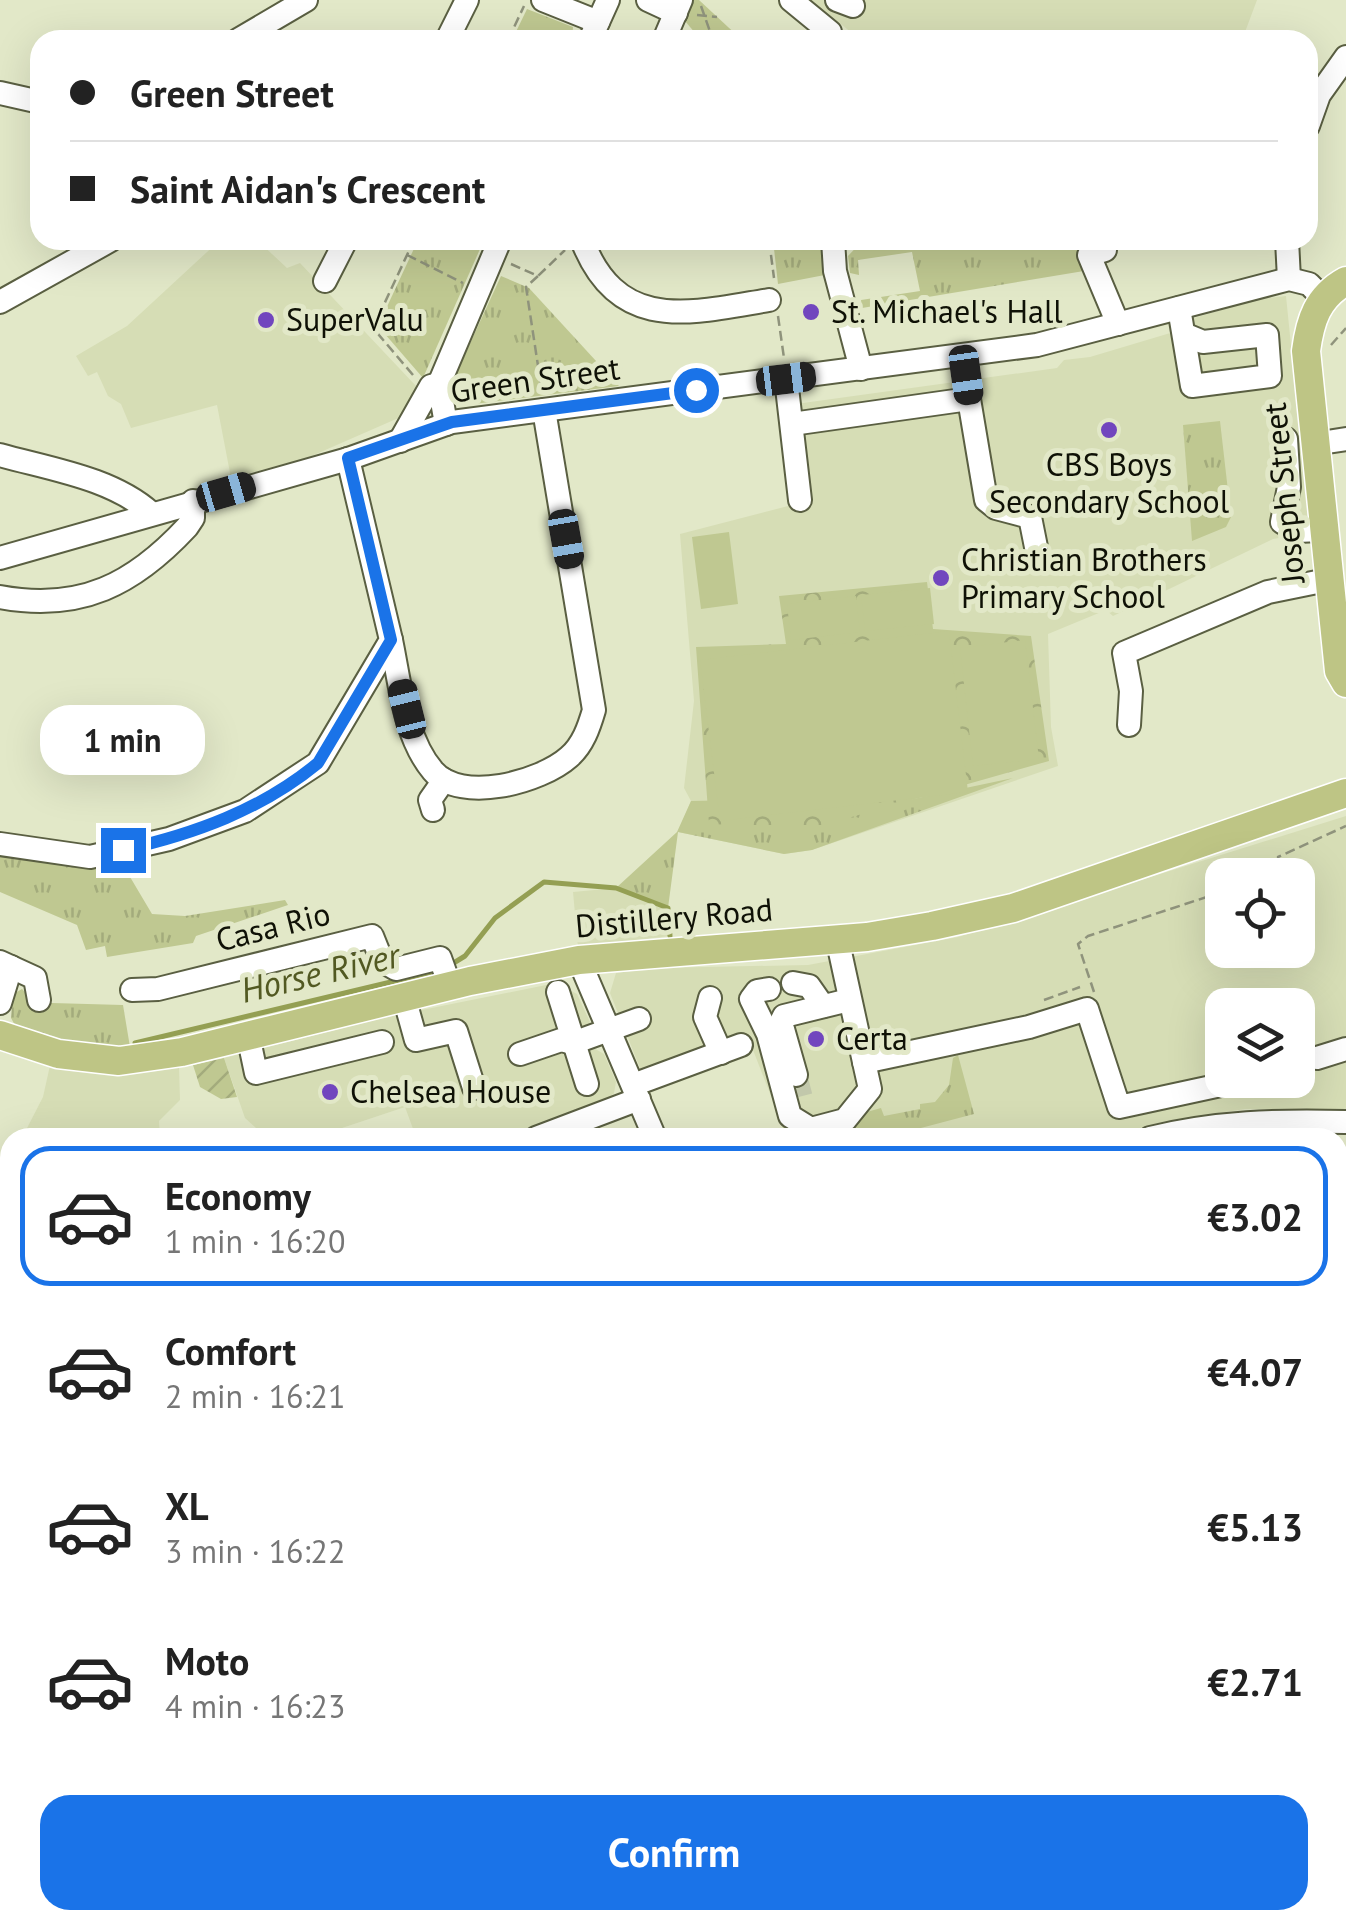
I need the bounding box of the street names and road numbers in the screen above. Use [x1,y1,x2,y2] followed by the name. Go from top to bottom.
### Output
[448,346,622,412] street label: Green Street
[1253,401,1314,587] street label: Joseph Street
[573,887,775,947] street label: Distillery Road
[211,892,334,960] street label: Casa Rio

